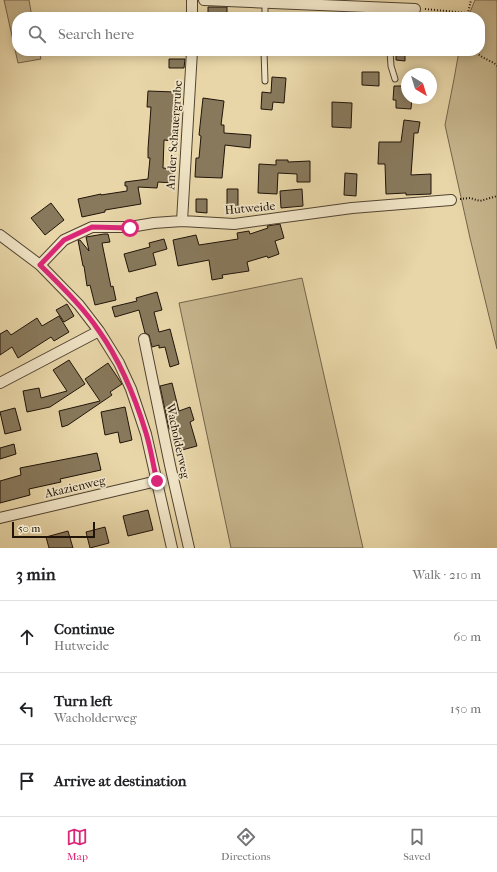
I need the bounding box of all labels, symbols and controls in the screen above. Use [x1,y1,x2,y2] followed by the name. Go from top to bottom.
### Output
[12,12,485,56] search box
[26,23,48,45] icon: search
[58,25,134,43] text: Search here
[401,68,437,104] north arrow
[163,80,185,191] street label: An der Schauergrube
[224,199,276,217] street label: Hutweide
[121,219,139,237] route start
[163,401,193,480] street label: Wacholderweg
[148,472,166,490] route end
[42,473,107,501] street label: Akazienweg
[12,520,95,539] scale bar
[18,522,40,535] text: 50 m
[16,564,56,584] text: 3 min
[413,567,481,582] text: Walk · 210 m
[54,620,114,638] text: Continue
[16,626,38,648] icon: ahead
[453,629,481,644] text: 60 m
[54,638,109,653] text: Hutweide
[54,692,112,710] text: Turn left
[16,698,38,720] icon: left
[450,701,481,716] text: 150 m
[54,710,137,725] text: Wacholderweg
[16,770,38,792] icon: arrive
[54,772,186,790] text: Arrive at destination
[66,826,88,863] tab: Map
[221,826,271,863] tab: Directions
[403,826,431,863] tab: Saved

